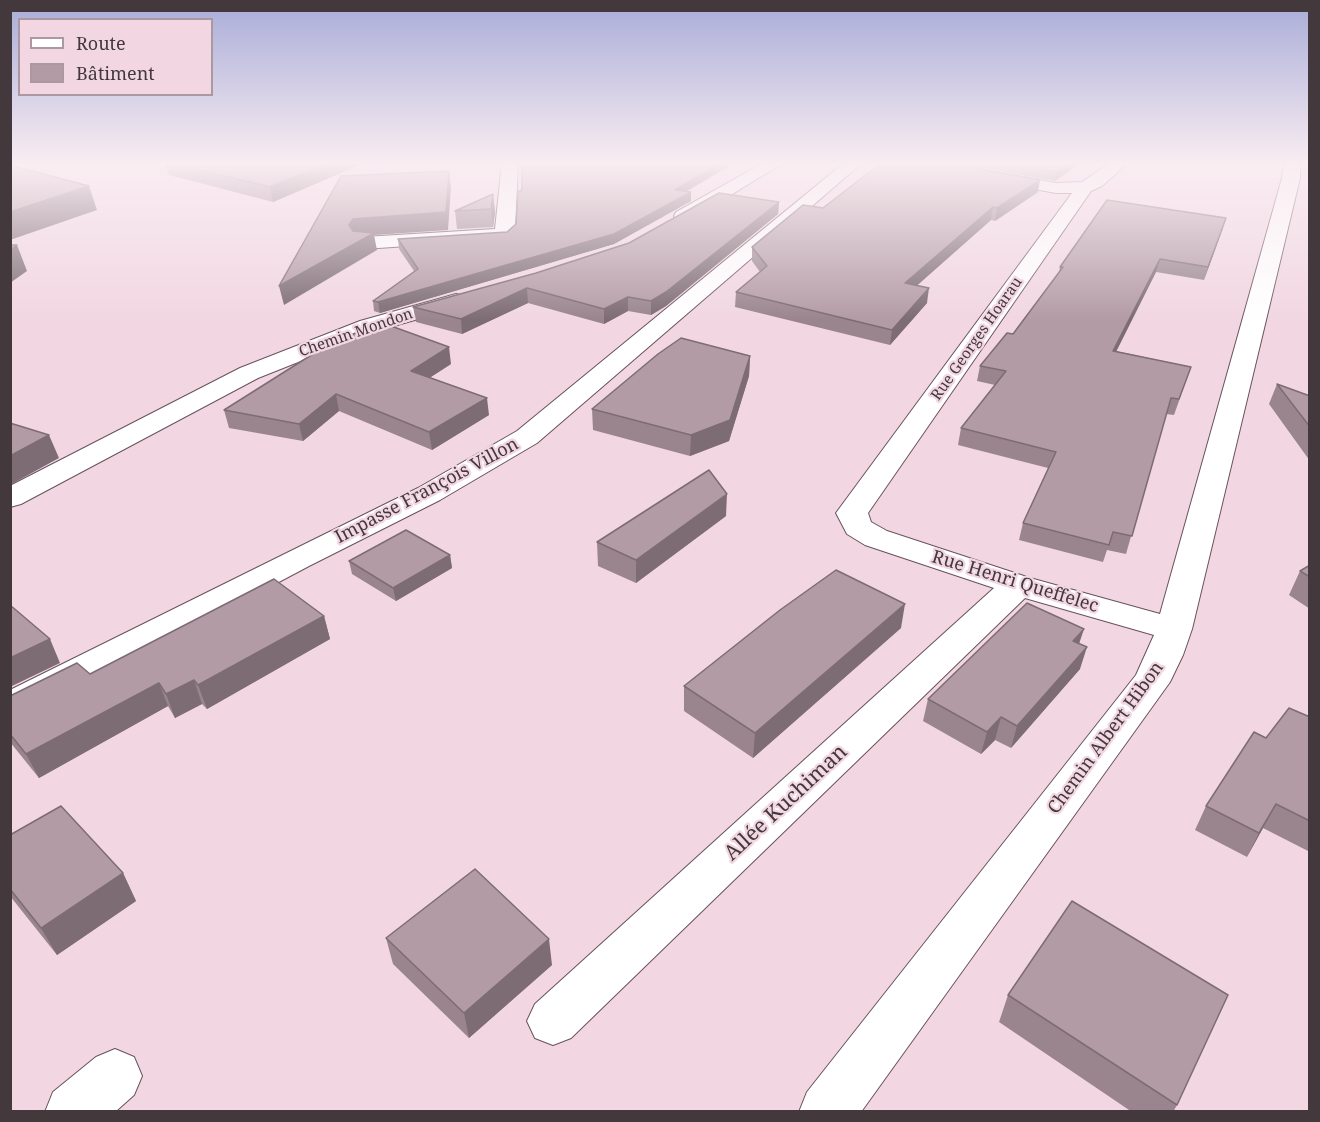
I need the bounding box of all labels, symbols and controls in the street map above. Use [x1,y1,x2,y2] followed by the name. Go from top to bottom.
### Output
[18,18,213,96] legend
[76,31,126,55] text: Route
[76,61,155,85] text: Bâtiment
[928,274,1026,404] street label: Rue Georges Hoarau
[297,305,415,361] street label: Chemin Mondon
[332,433,522,549] street label: Impasse François Villon
[929,546,1101,618] street label: Rue Henri Queffelec
[1044,658,1168,818] street label: Chemin Albert Hibon
[719,740,853,866] street label: Allée Kuchiman

